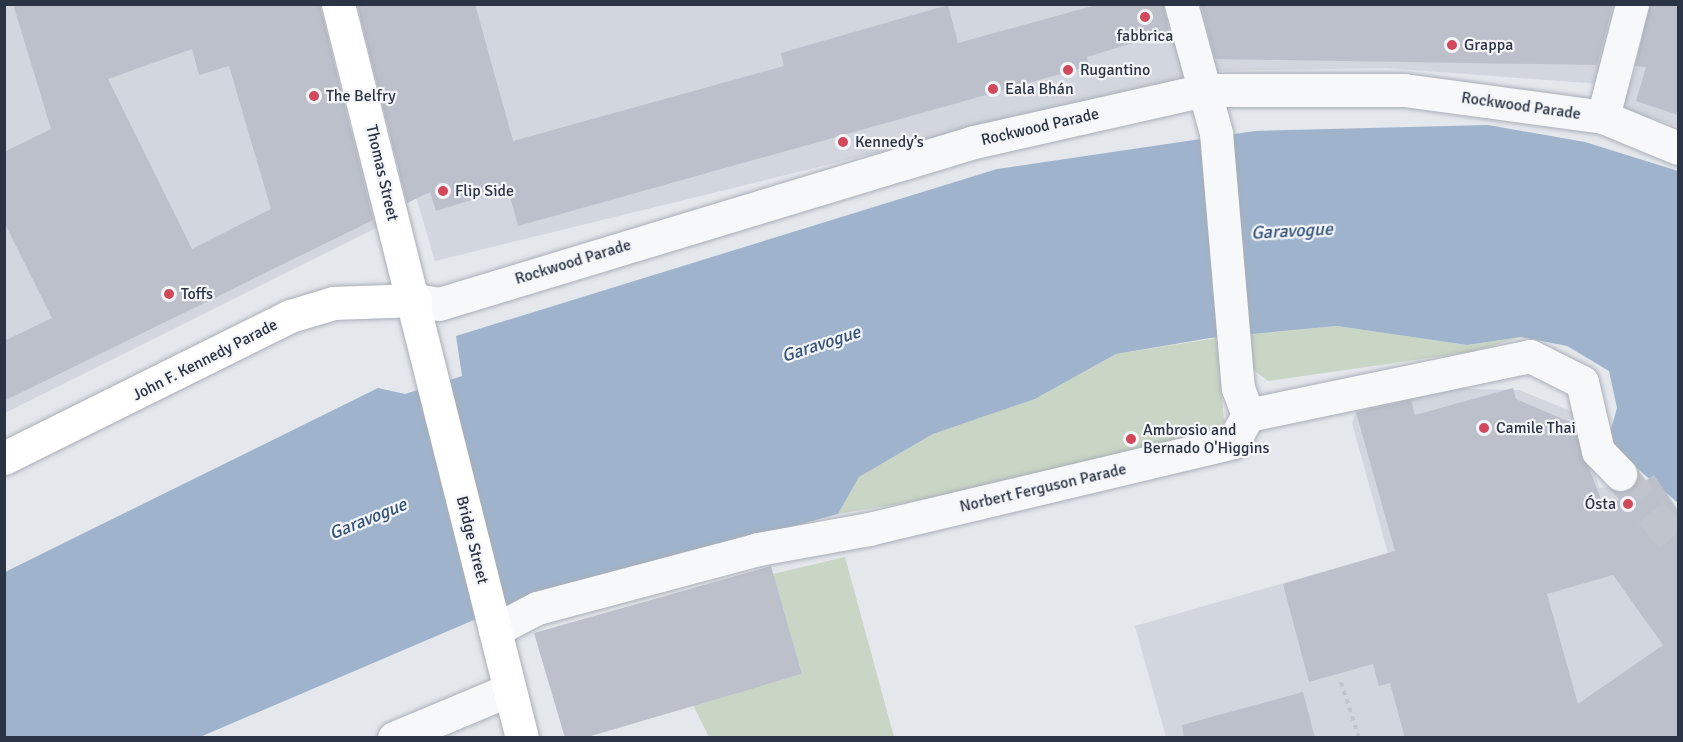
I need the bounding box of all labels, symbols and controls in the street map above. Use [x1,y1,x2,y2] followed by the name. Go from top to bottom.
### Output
[1138,10,1152,24] marker: fabbrica
[1117,26,1173,46] place label: fabbrica
[1464,35,1513,55] place label: Grappa
[1445,38,1459,52] marker: Grappa
[1080,60,1150,80] place label: Rugantino
[1061,63,1075,77] marker: Rugantino
[1005,79,1074,99] place label: Eala Bhán
[986,82,1000,96] marker: Eala Bhán
[326,86,396,106] place label: The Belfry
[1460,88,1582,124] street label: Rockwood Parade
[307,89,321,103] marker: The Belfry
[979,104,1101,150] street label: Rockwood Parade
[362,123,402,223] street label: Thomas Street
[855,132,924,152] place label: Kennedy’s
[836,135,850,149] marker: Kennedy’s
[455,181,514,201] place label: Flip Side
[436,184,450,198] marker: Flip Side
[1251,218,1333,244] water label: Garavogue
[513,235,633,289] street label: Rockwood Parade
[181,284,213,304] place label: Toffs
[162,287,176,301] marker: Toffs
[129,315,281,405] street label: John F. Kennedy Parade
[779,321,863,367] water label: Garavogue
[1496,418,1576,438] place label: Camile Thai
[1143,420,1270,458] place label: Ambrosio and Bernado O'Higgins
[1477,421,1491,435] marker: Camile Thai
[1124,432,1138,446] marker: Ambrosio and Bernado O'Higgins
[958,459,1128,517] street label: Norbert Ferguson Parade
[326,494,410,544] water label: Garavogue
[452,494,492,586] street label: Bridge Street
[1585,494,1616,514] place label: Ósta
[1621,497,1635,511] marker: Ósta

